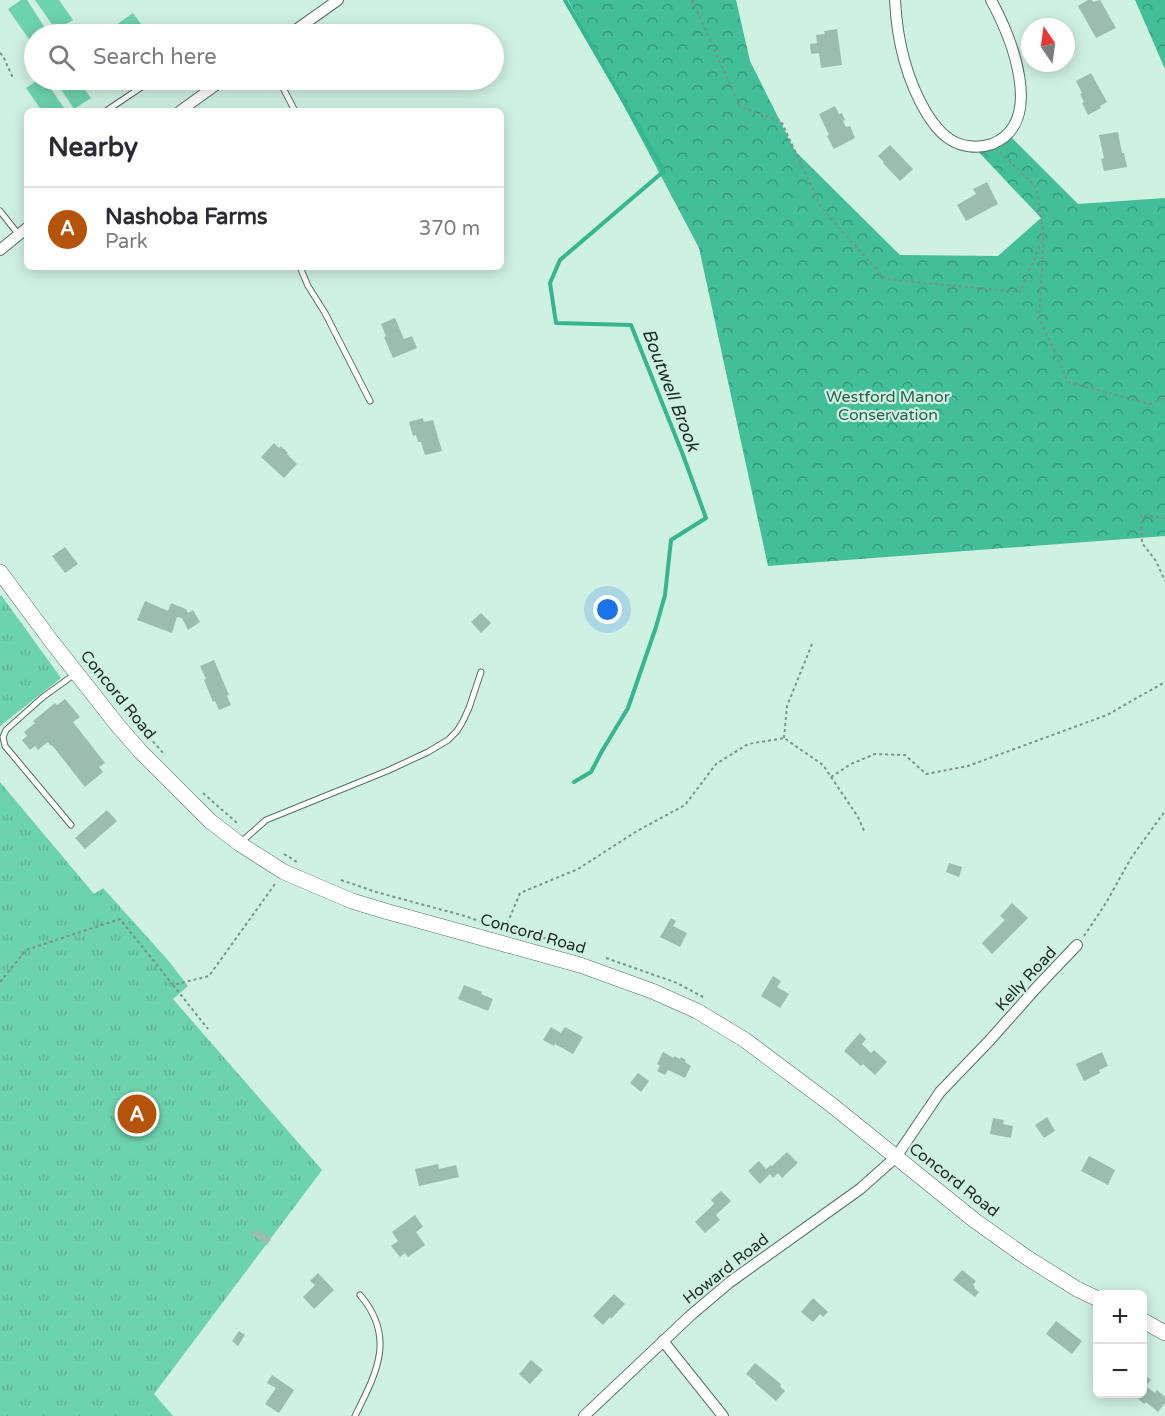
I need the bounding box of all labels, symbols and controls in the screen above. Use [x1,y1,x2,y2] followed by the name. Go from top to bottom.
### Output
[1021,18,1075,72] north arrow
[24,24,504,90] search box
[45,41,78,74] icon: search
[93,44,217,70] text: Search here
[48,132,138,163] text: Nearby
[105,204,268,230] text: Nashoba Farms
[60,217,75,241] text: A
[419,217,480,241] text: 370 m
[105,230,148,254] text: Park
[637,326,705,456] water label: Boutwell Brook
[826,387,951,425] park label: Westford Manor Conservation
[593,595,622,624] your location
[76,646,160,744] street label: Concord Road
[478,909,588,959] street label: Concord Road
[991,943,1061,1015] street label: Kelly Road
[118,1092,156,1136] pin: A
[905,1139,1003,1221] street label: Concord Road
[679,1229,773,1309] street label: Howard Road
[1093,1290,1147,1398] map controls
[1093,1290,1147,1344] button: +
[1093,1344,1147,1398] button: −

